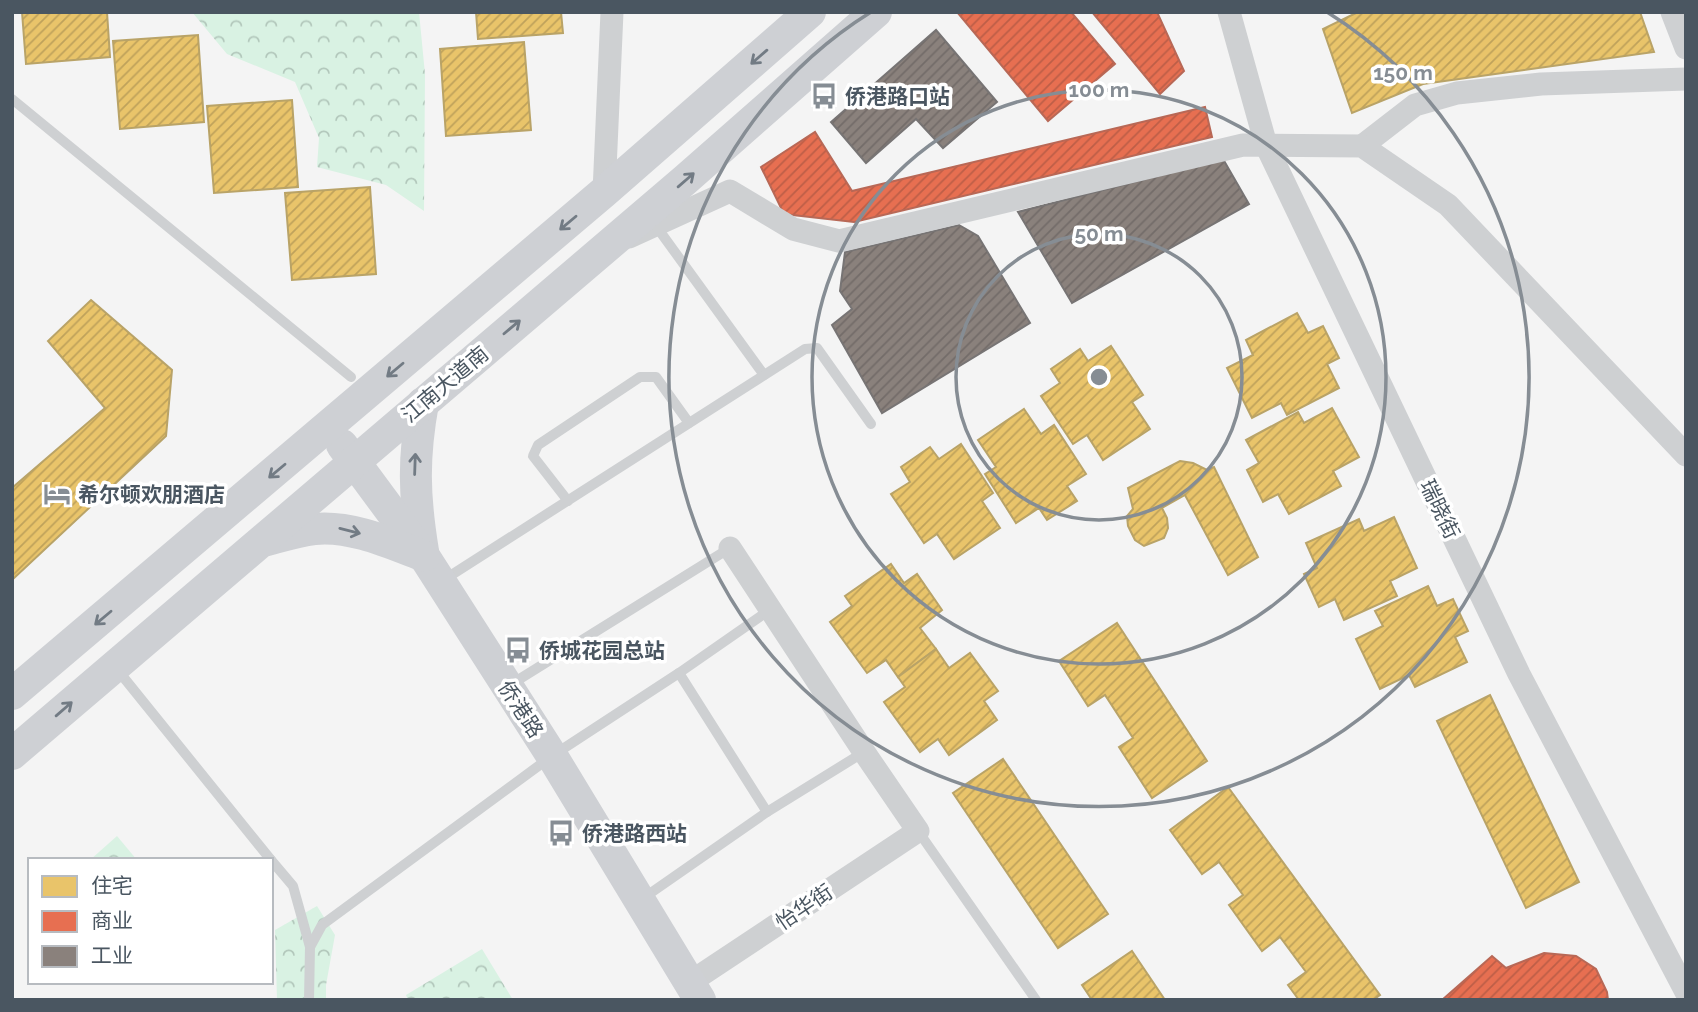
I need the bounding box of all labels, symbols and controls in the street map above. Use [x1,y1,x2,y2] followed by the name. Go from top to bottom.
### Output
[750,49,768,65] one-way arrow
[1373,60,1433,85] text: 150 m
[1069,77,1129,102] text: 100 m
[809,81,839,111] bus stop icon: 侨港路口站
[845,84,950,109] place label: 侨港路口站
[676,172,694,188] one-way arrow
[560,215,578,230] one-way arrow
[1074,221,1124,246] text: 50 m
[503,319,521,335] one-way arrow
[397,341,493,427] street label: 江南大道南
[386,362,404,377] one-way arrow
[1087,365,1111,389] centre of rings
[408,453,421,476] one-way arrow
[268,463,286,479] one-way arrow
[1415,475,1465,543] street label: 瑞晓街
[42,479,72,509] hotel icon: 希尔顿欢朋酒店
[78,482,225,507] place label: 希尔顿欢朋酒店
[338,525,361,538] one-way arrow
[94,610,112,626] one-way arrow
[503,635,533,665] bus stop icon: 侨城花园总站
[539,638,665,663] place label: 侨城花园总站
[493,676,549,742] street label: 侨港路
[55,701,73,717] one-way arrow
[546,818,576,848] bus stop icon: 侨港路西站
[582,821,687,846] place label: 侨港路西站
[28,858,273,984] legend
[91,873,133,898] text: 住宅
[771,879,837,935] street label: 怡华街
[91,908,133,933] text: 商业
[91,943,133,968] text: 工业

